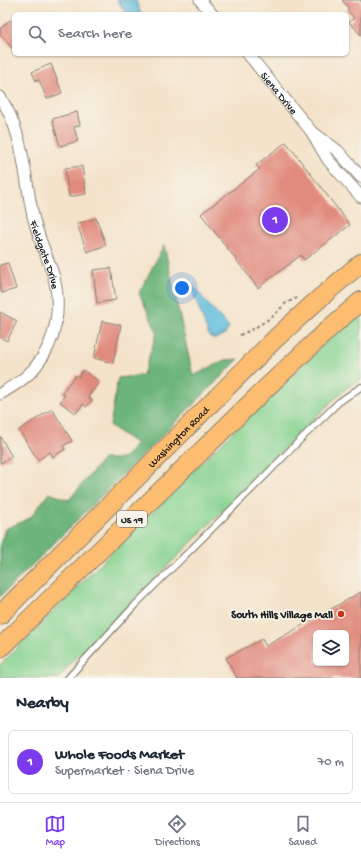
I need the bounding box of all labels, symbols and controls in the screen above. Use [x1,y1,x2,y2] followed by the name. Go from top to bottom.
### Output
[12,12,349,56] search box
[26,23,48,45] icon: search
[58,25,132,43] text: Search here
[257,70,299,118] street label: Siena Drive
[262,205,288,235] pin: 1
[26,219,60,290] street label: Fieldgate Drive
[172,278,192,298] your location
[146,404,213,471] street label: Washington Road
[117,511,147,527] road number: US 19
[231,609,334,623] place label: South Hills Village Mall
[336,609,346,619] marker: South Hills Village Mall
[313,630,349,666] map controls
[313,630,349,666] button: layers
[16,694,69,714] text: Nearby
[55,746,184,764] text: Whole Foods Market
[27,755,33,770] text: 1
[318,755,344,770] text: 70 m
[55,764,194,779] text: Supermarket · Siena Drive
[44,813,66,849] tab: Map
[155,813,200,849] tab: Directions
[288,813,317,849] tab: Saved

